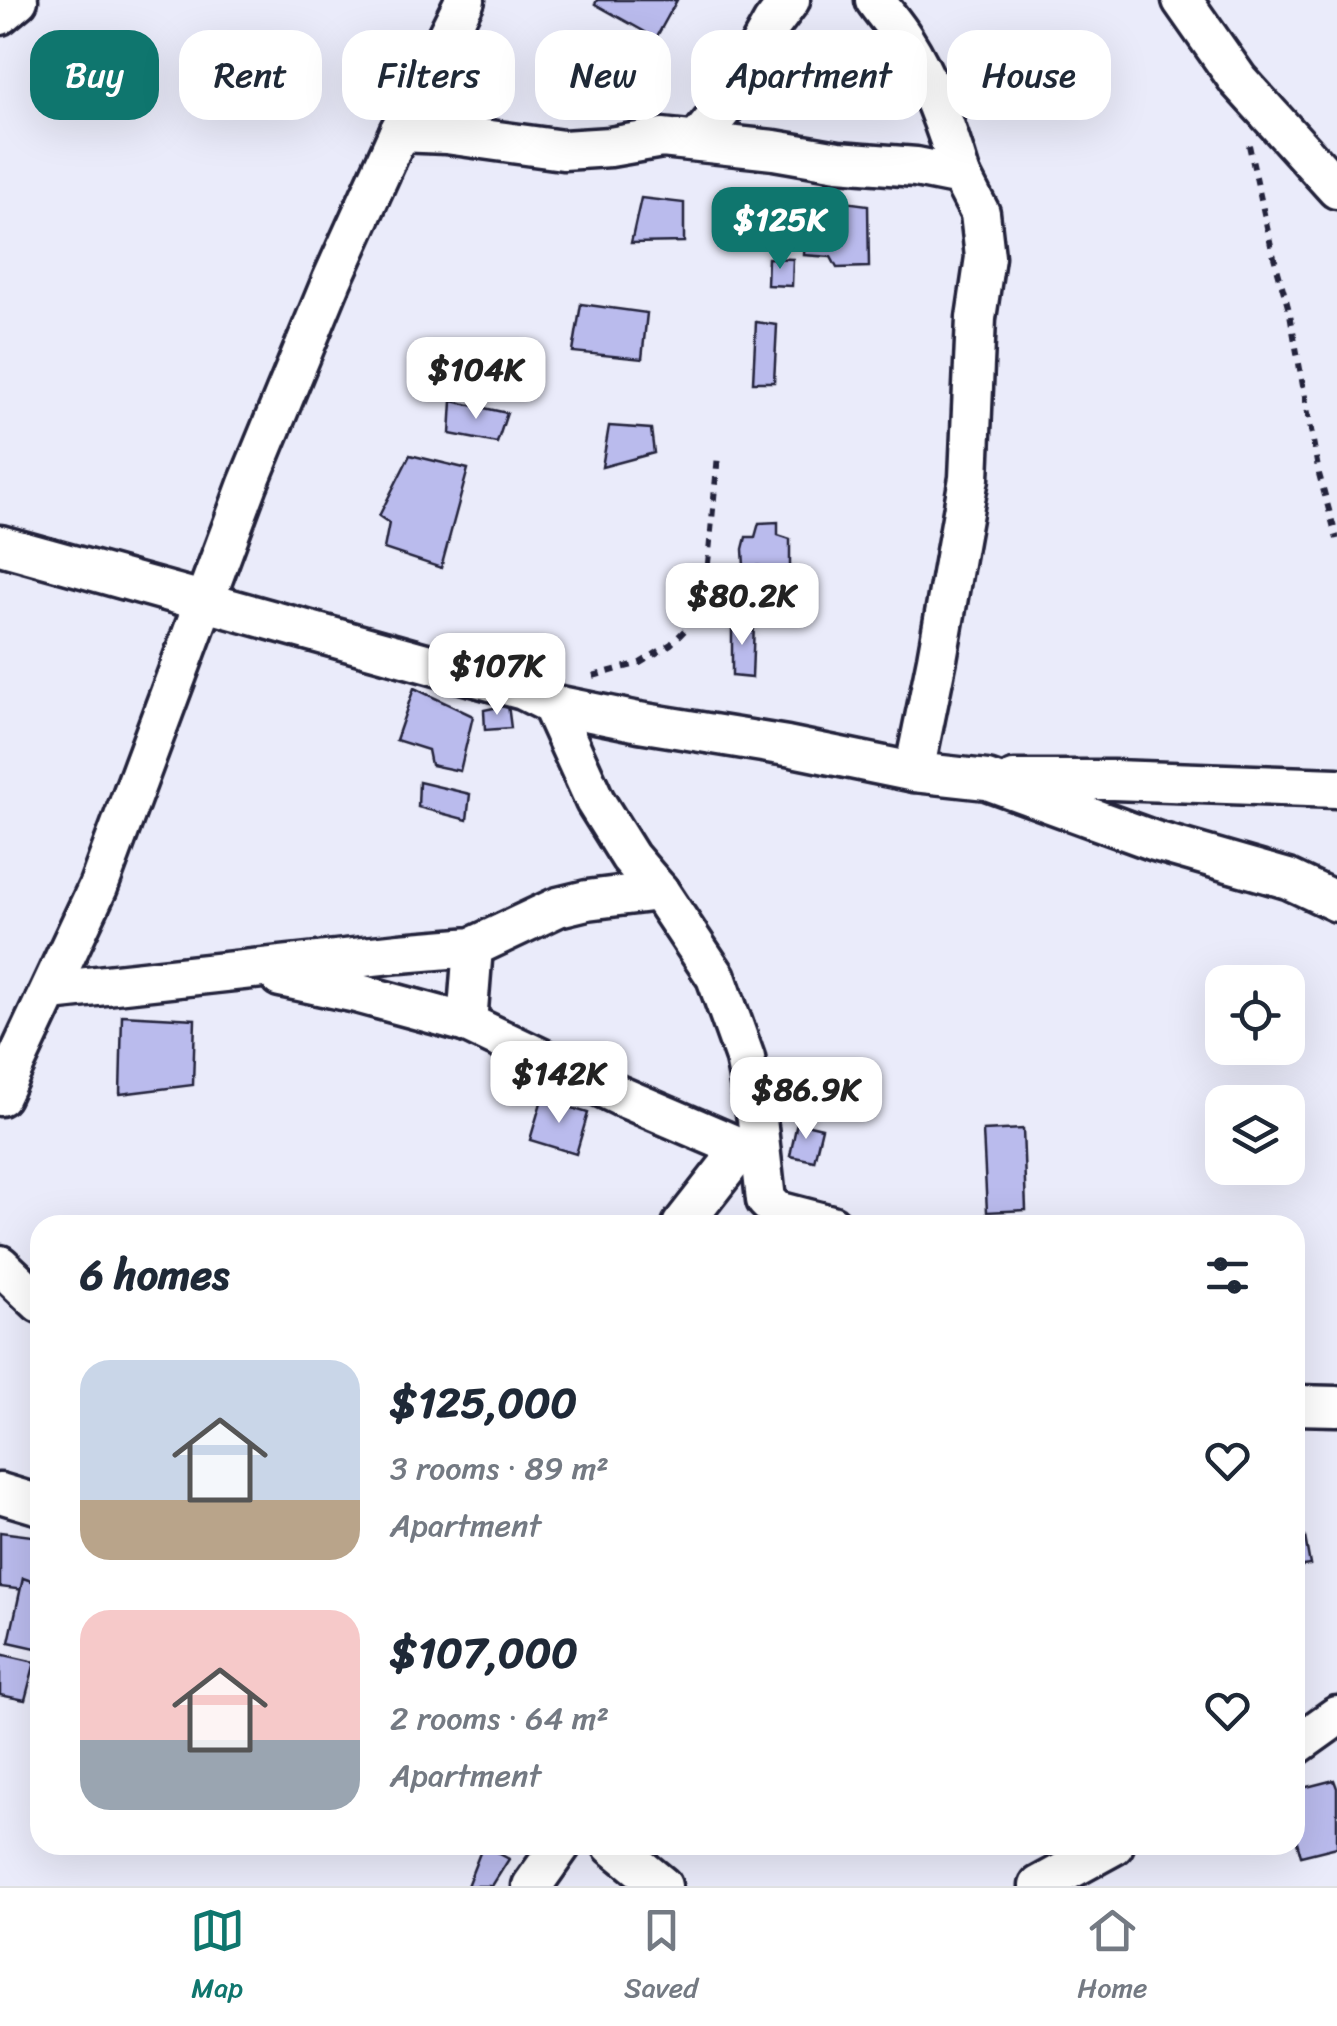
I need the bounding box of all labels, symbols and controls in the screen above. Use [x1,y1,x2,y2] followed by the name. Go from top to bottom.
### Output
[30,30,159,120] chip: Buy
[179,30,322,120] chip: Rent
[342,30,515,120] chip: Filters
[535,30,671,120] chip: New
[691,30,927,120] chip: Apartment
[947,30,1111,120] chip: House
[710,187,850,272] pin: $125K
[734,191,826,248] text: $125K
[406,337,546,422] pin: $104K
[429,341,523,398] text: $104K
[661,563,823,648] pin: $80.2K
[688,567,796,624] text: $80.2K
[427,633,567,718] pin: $107K
[450,637,544,694] text: $107K
[1205,965,1305,1185] map controls
[1205,965,1305,1065] button: locate
[489,1041,629,1126] pin: $142K
[512,1045,606,1102] text: $142K
[725,1057,887,1142] pin: $86.9K
[752,1061,860,1118] text: $86.9K
[1205,1085,1305,1185] button: layers
[80,1238,229,1312] text: 6 homes
[1200,1248,1255,1303] icon: filters
[390,1366,577,1440] text: $125,000
[160,1400,280,1520] icon: home
[1200,1433,1255,1488] icon: heart
[390,1440,609,1497] text: 3 rooms · 89 m²
[390,1497,541,1554] text: Apartment
[390,1616,578,1690] text: $107,000
[160,1650,280,1770] icon: home
[1200,1683,1255,1738] icon: heart
[390,1690,609,1747] text: 2 rooms · 64 m²
[390,1747,541,1804] text: Apartment
[190,1903,245,2012] tab: Map
[624,1903,698,2012] tab: Saved
[1077,1903,1147,2012] tab: Home

